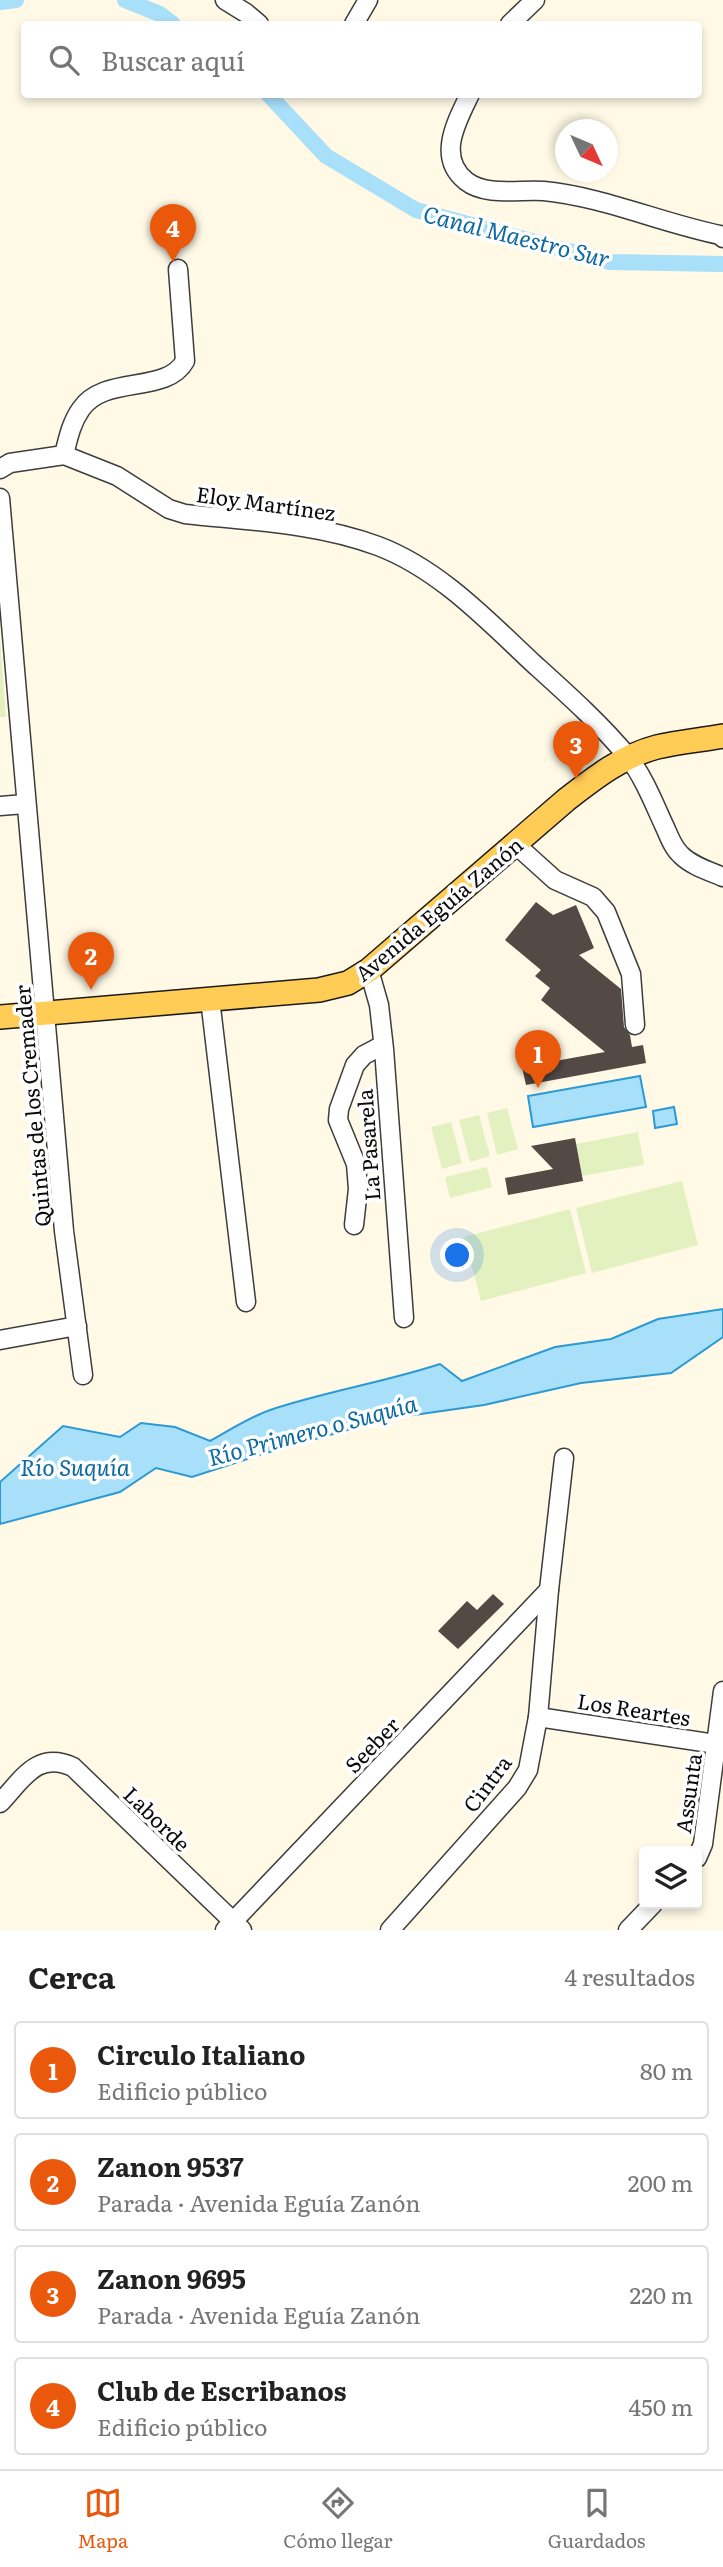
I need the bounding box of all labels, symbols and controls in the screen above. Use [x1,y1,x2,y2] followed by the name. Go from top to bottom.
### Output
[21,21,702,98] search box
[101,40,245,79] text: Buscar aquí
[45,41,83,79] icon: search
[555,119,618,182] north arrow
[420,195,614,275] water label: Canal Maestro Sur
[150,204,196,262] pin: 4
[194,477,338,527] street label: Eloy Martínez
[553,721,599,779] pin: 3
[347,828,529,988] street label: Avenida Eguía Zanón
[68,932,114,990] pin: 2
[5,984,57,1228] street label: Quintas de los Cremader
[515,1030,561,1088] pin: 1
[348,1087,386,1202] street label: La Pasarela
[440,1238,474,1272] your location
[204,1385,420,1473] water label: Río Primero o Suquía
[20,1449,130,1483] water label: Río Suquía
[575,1684,693,1732] street label: Los Reartes
[337,1709,405,1779] street label: Seeber
[454,1747,518,1818] street label: Cintra
[666,1750,708,1835] street label: Assunta
[118,1778,198,1858] street label: Laborde
[639,1846,702,1909] map controls
[639,1846,702,1909] button: layers
[28,1954,115,1998] text: Cerca
[564,1959,695,1993] text: 4 resultados
[97,2034,306,2073] text: Circulo Italiano
[48,2053,58,2087] text: 1
[640,2053,693,2087] text: 80 m
[97,2073,267,2107] text: Edificio público
[97,2146,244,2185] text: Zanon 9537
[47,2165,59,2199] text: 2
[628,2165,693,2199] text: 200 m
[97,2185,421,2219] text: Parada · Avenida Eguía Zanón
[97,2258,246,2297] text: Zanon 9695
[47,2277,59,2311] text: 3
[629,2277,693,2311] text: 220 m
[97,2297,421,2331] text: Parada · Avenida Eguía Zanón
[97,2370,347,2409] text: Club de Escribanos
[46,2389,60,2423] text: 4
[628,2389,693,2423] text: 450 m
[97,2409,267,2443] text: Edificio público
[78,2484,128,2554] tab: Mapa
[283,2484,393,2554] tab: Cómo llegar
[548,2484,645,2554] tab: Guardados

